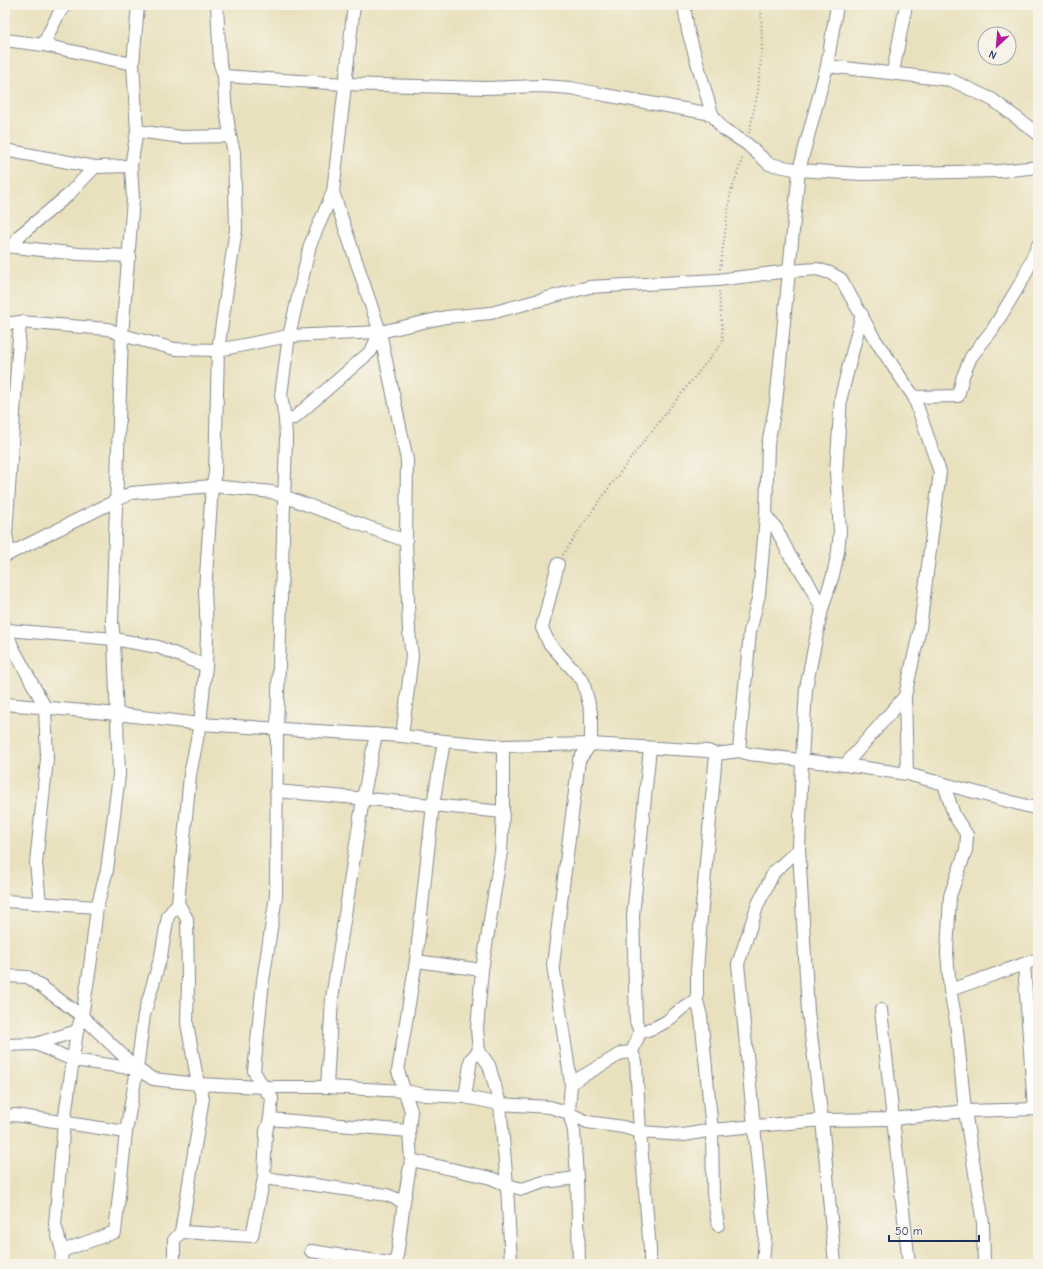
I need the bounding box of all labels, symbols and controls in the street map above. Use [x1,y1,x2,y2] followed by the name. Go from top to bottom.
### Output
[977,26,1017,66] north arrow
[987,47,999,62] text: N
[889,1217,979,1243] scale bar
[895,1224,923,1238] text: 50 m

